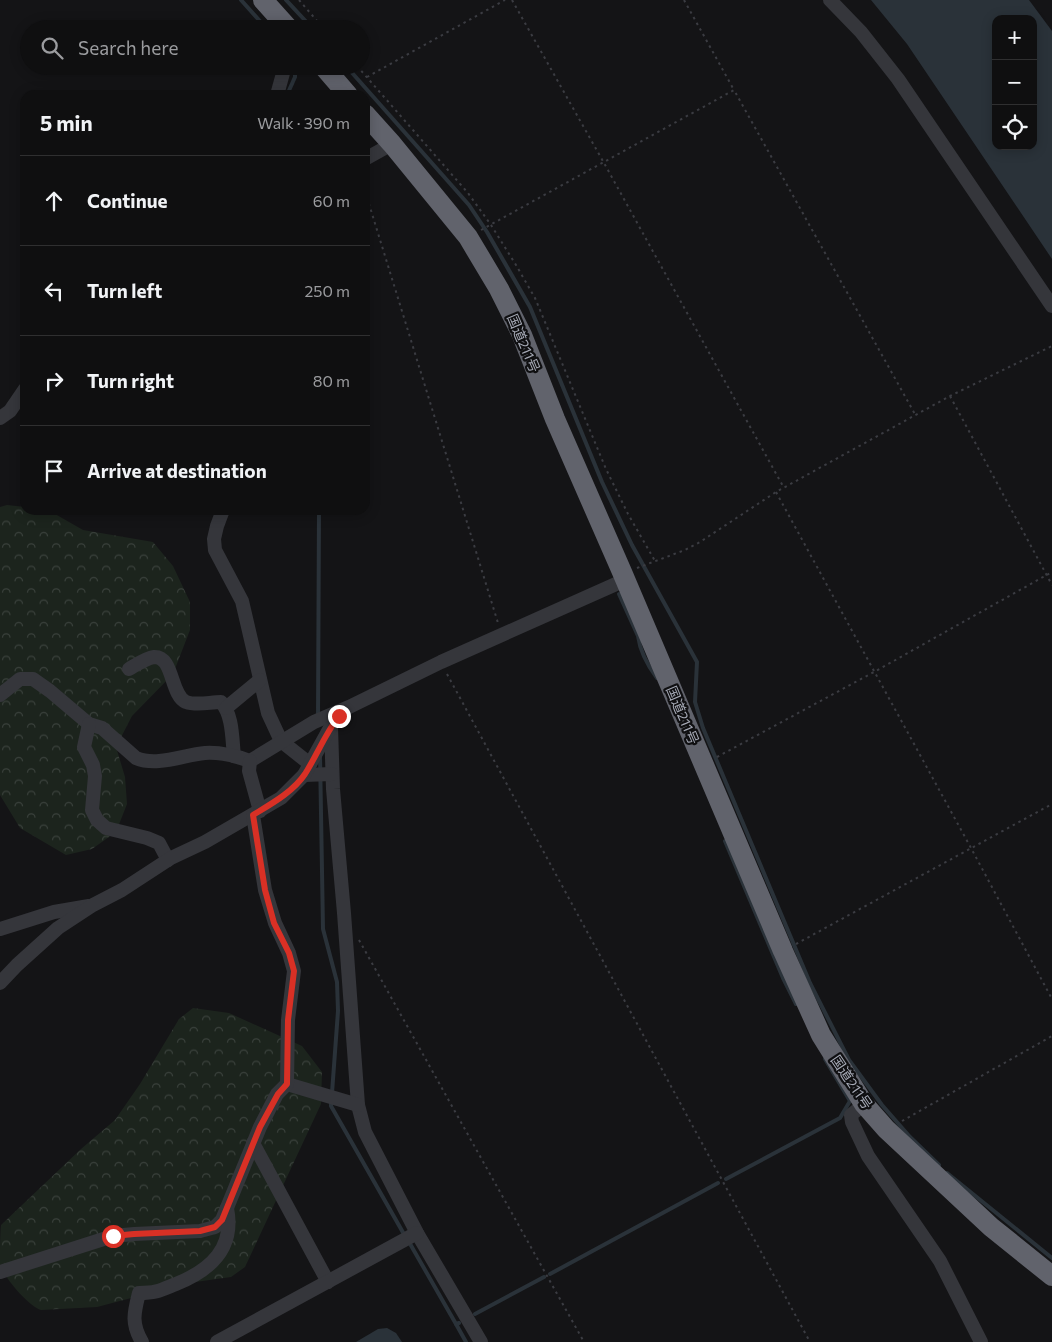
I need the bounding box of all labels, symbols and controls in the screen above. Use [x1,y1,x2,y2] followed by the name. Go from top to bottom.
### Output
[992,15,1037,150] map controls
[992,15,1037,60] button: +
[20,20,370,75] search box
[38,34,66,62] icon: search
[78,36,178,59] text: Search here
[992,60,1037,105] button: −
[992,105,1037,150] button: locate
[40,110,93,135] text: 5 min
[257,113,350,132] text: Walk · 390 m
[40,187,68,215] icon: ahead
[87,189,167,212] text: Continue
[313,191,350,210] text: 60 m
[40,277,68,305] icon: left
[87,279,162,302] text: Turn left
[304,281,350,300] text: 250 m
[504,311,544,375] street label: 国道211号
[40,367,68,395] icon: right
[87,369,174,392] text: Turn right
[313,371,350,390] text: 80 m
[40,457,68,485] icon: arrive
[87,459,267,482] text: Arrive at destination
[663,683,703,747] street label: 国道211号
[328,705,351,728] route end
[828,1052,876,1112] street label: 国道211号
[102,1225,125,1248] route start

